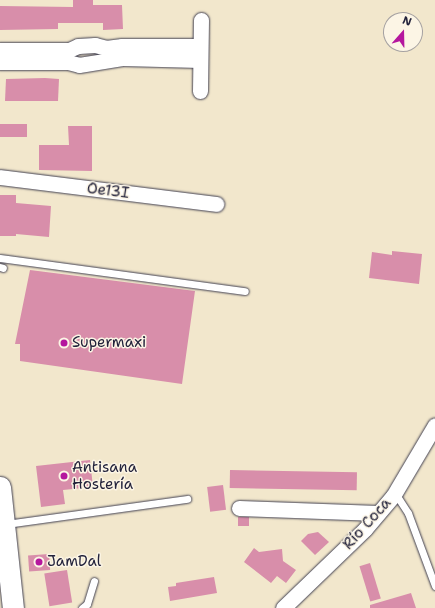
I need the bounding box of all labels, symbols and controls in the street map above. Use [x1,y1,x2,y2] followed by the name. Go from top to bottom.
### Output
[383,12,423,52] north arrow
[400,13,414,30] text: N
[86,179,130,203] street label: Oe13I
[72,334,146,352] place label: Supermaxi
[59,338,69,348] marker: Supermaxi
[72,458,137,493] place label: Antisana Hostería
[59,471,69,481] marker: Antisana Hostería
[339,495,395,553] street label: Río Coca
[47,553,101,571] place label: JamDal
[34,557,44,567] marker: JamDal

